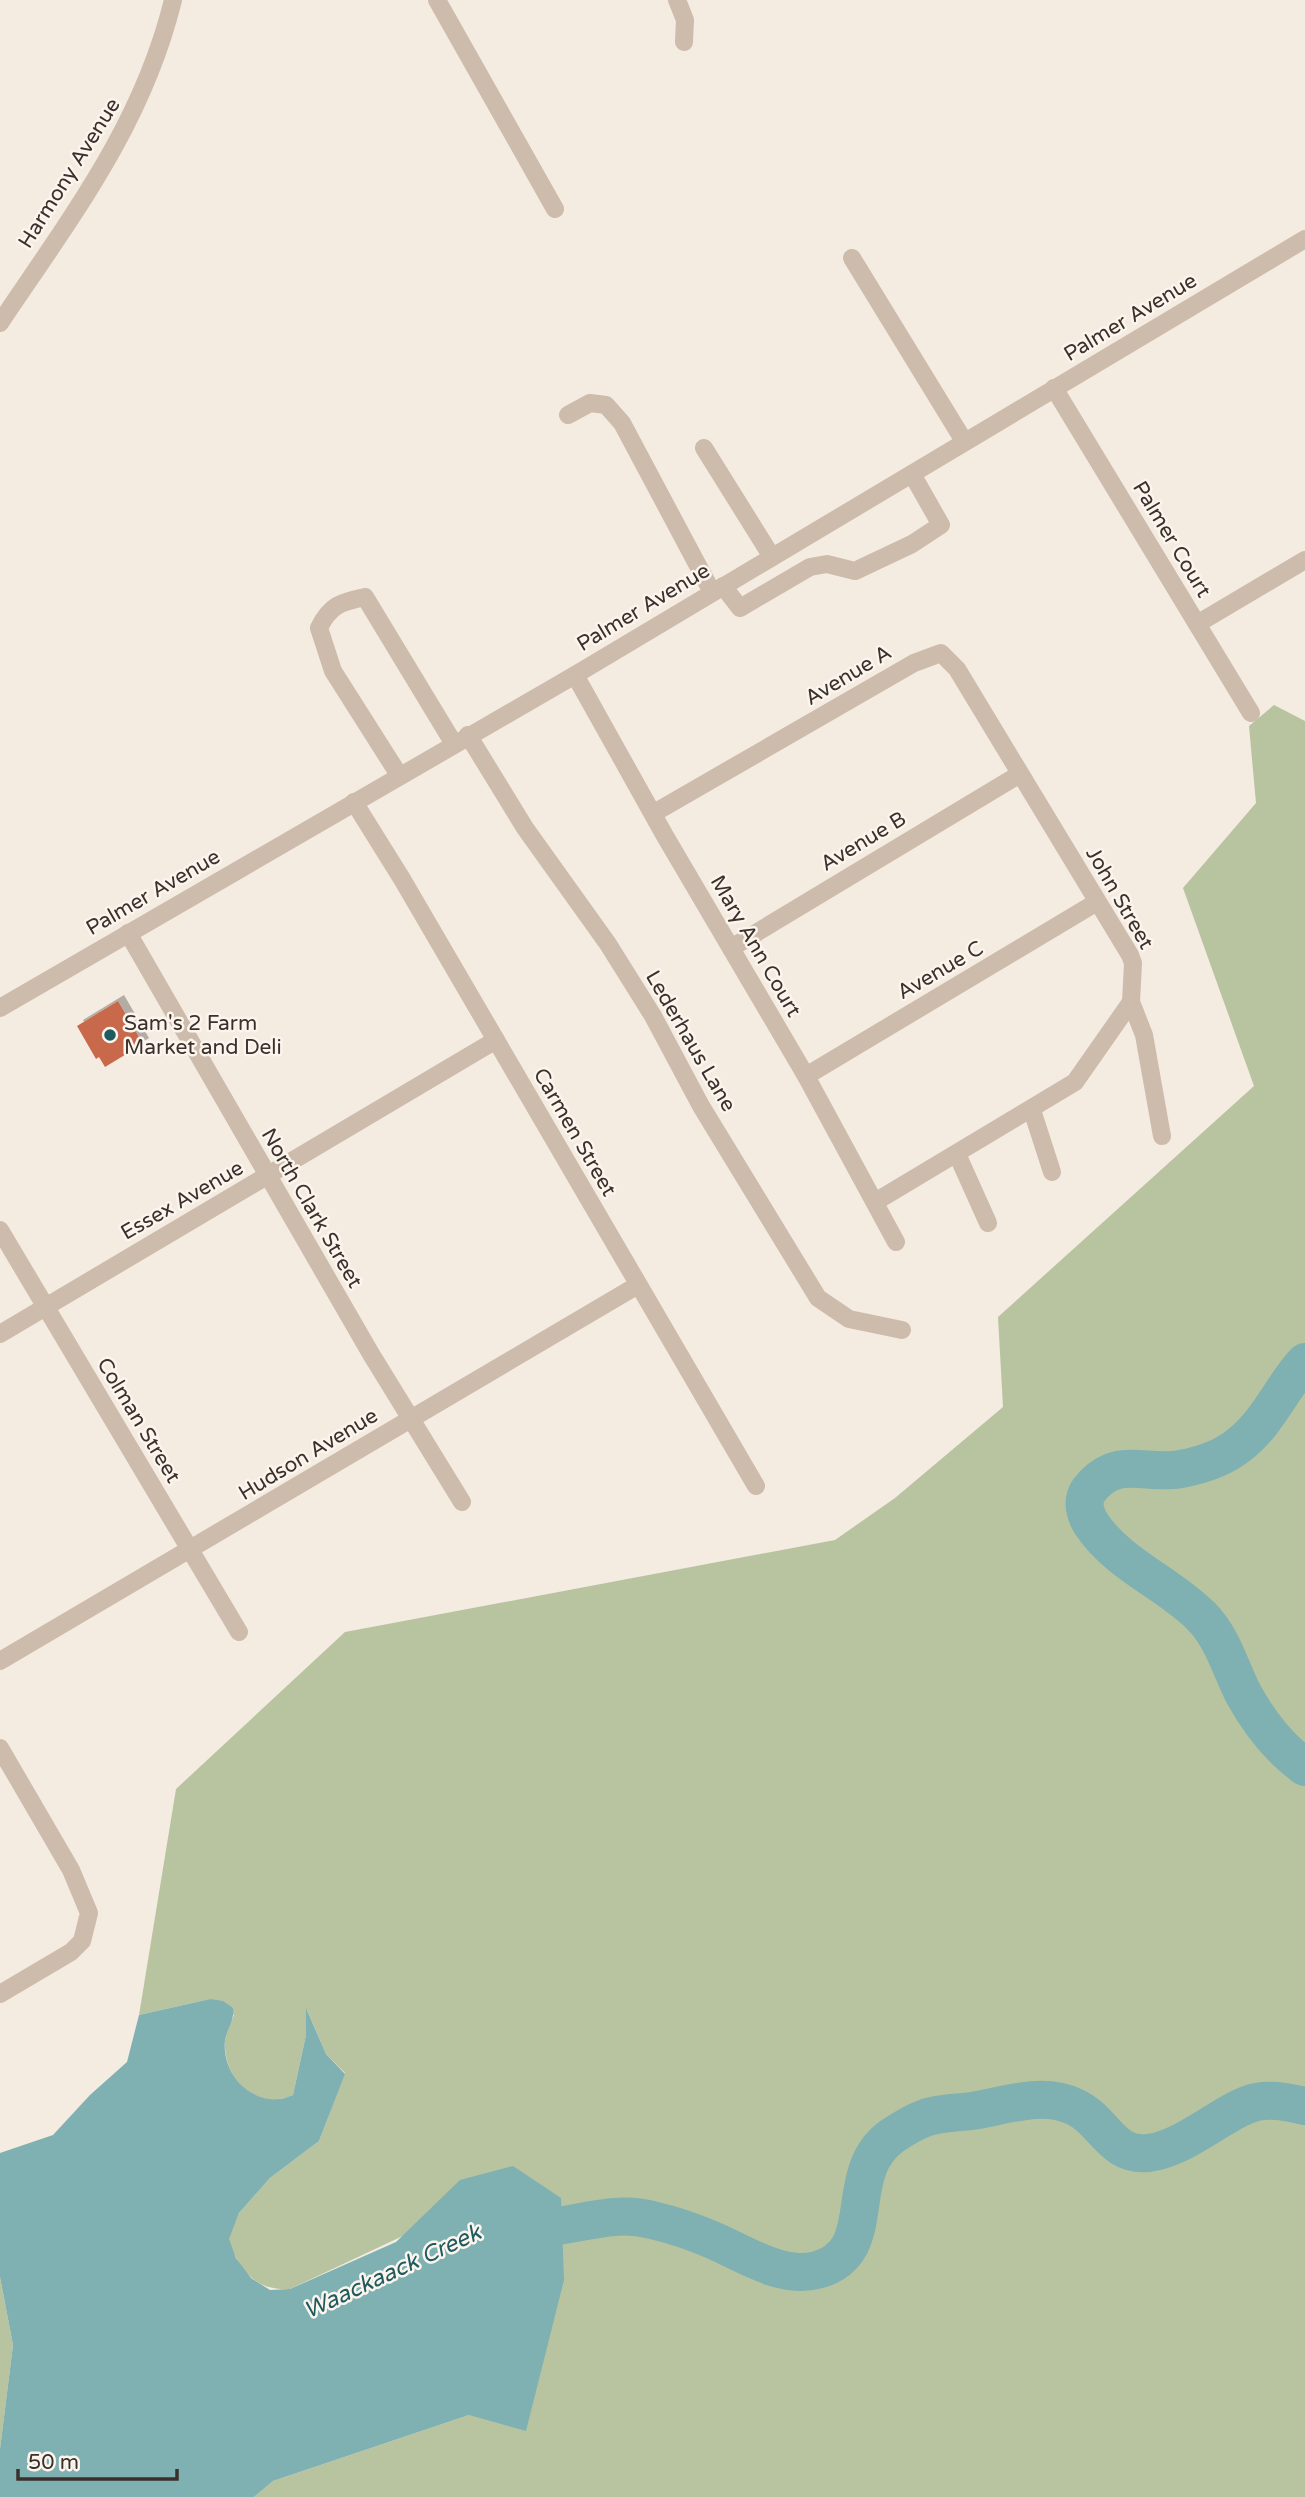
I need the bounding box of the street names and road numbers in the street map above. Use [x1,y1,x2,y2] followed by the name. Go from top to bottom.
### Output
[13,94,126,253] street label: Harmony Avenue
[1059,268,1201,367] street label: Palmer Avenue
[1127,477,1216,602] street label: Palmer Court
[572,558,714,657] street label: Palmer Avenue
[801,640,896,711] street label: Avenue A
[816,806,910,877] street label: Avenue B
[1080,843,1159,954] street label: John Street
[82,844,225,941] street label: Palmer Avenue
[705,871,806,1021] street label: Mary Ann Court
[893,936,988,1005] street label: Avenue C
[640,966,741,1116] street label: Lederhaus Lane
[528,1064,621,1201] street label: Carmen Street
[256,1124,367,1293] street label: North Clark Street
[117,1155,248,1246] street label: Essex Avenue
[91,1353,186,1487] street label: Colman Street
[234,1403,382,1506] street label: Hudson Avenue

